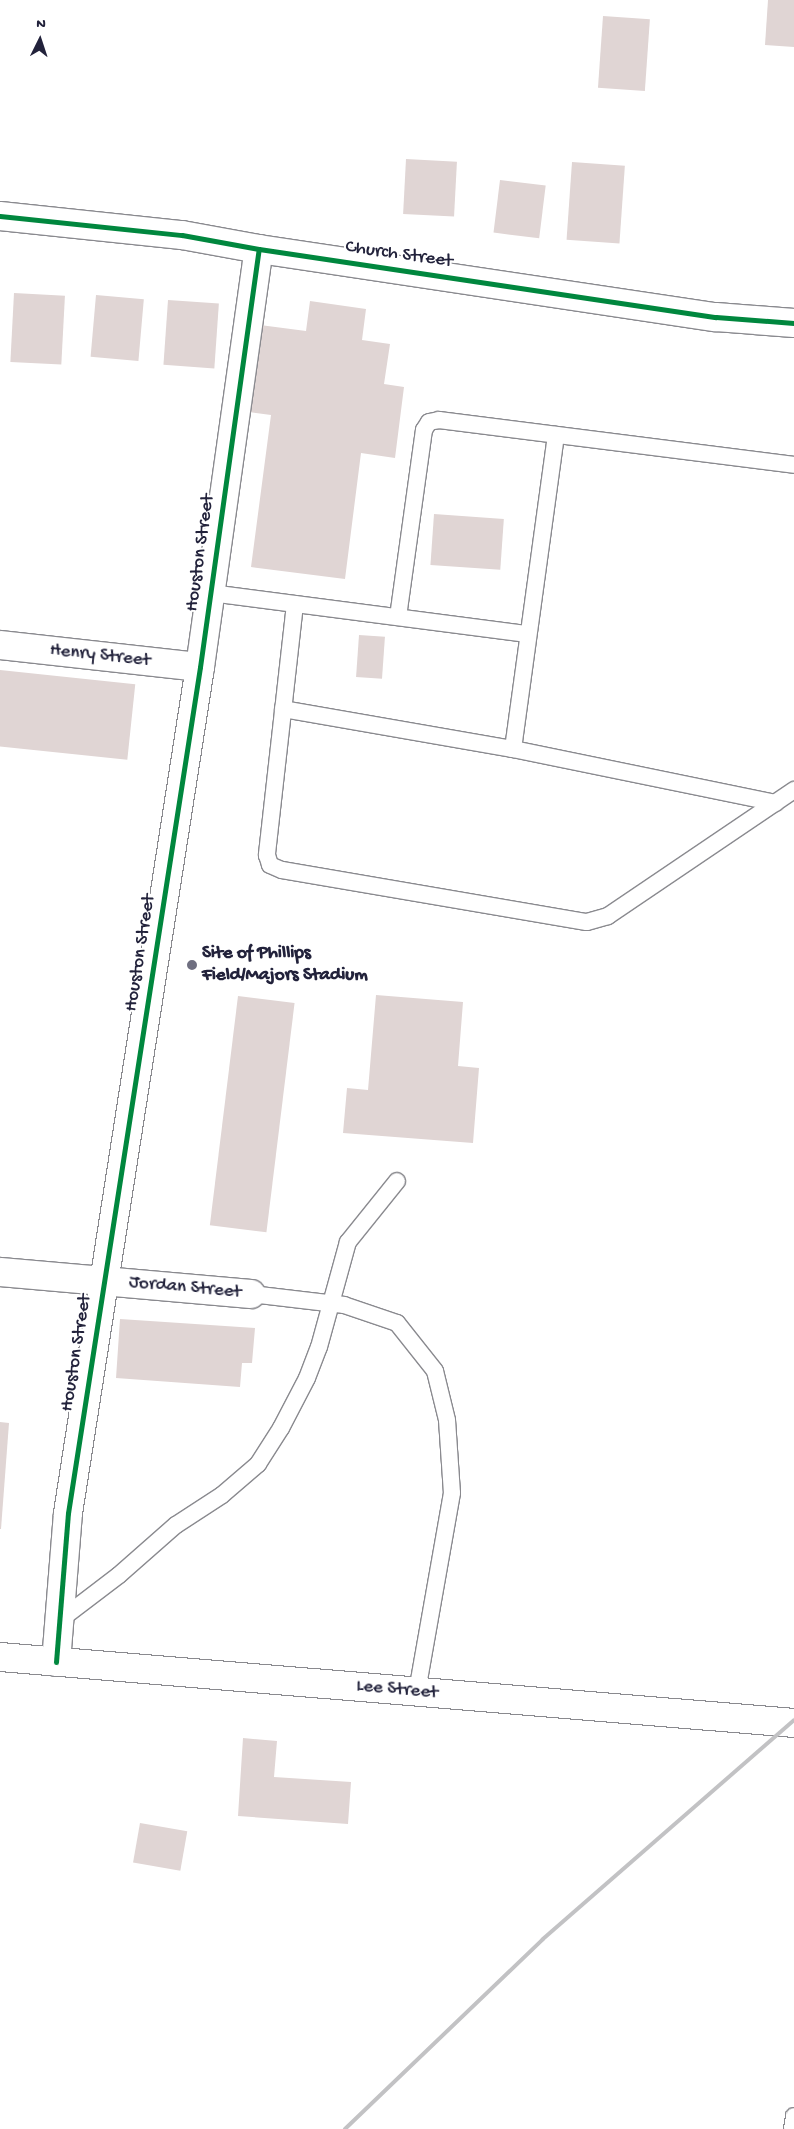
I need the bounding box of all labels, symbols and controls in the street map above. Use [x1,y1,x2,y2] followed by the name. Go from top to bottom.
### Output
[15,15,65,65] north arrow
[36,16,46,33] text: N
[344,236,454,274] street label: Church Street
[181,493,221,613] street label: Houston Street
[49,639,151,673] street label: Henry Street
[120,893,162,1013] street label: Houston Street
[202,943,368,987] place label: Site of Phillips Field/Majors Stadium
[186,959,198,971] marker: Site of Phillips Field/Majors Stadium
[128,1272,242,1304] street label: Jordan Street
[56,1293,98,1413] street label: Houston Street
[355,1675,439,1705] street label: Lee Street

